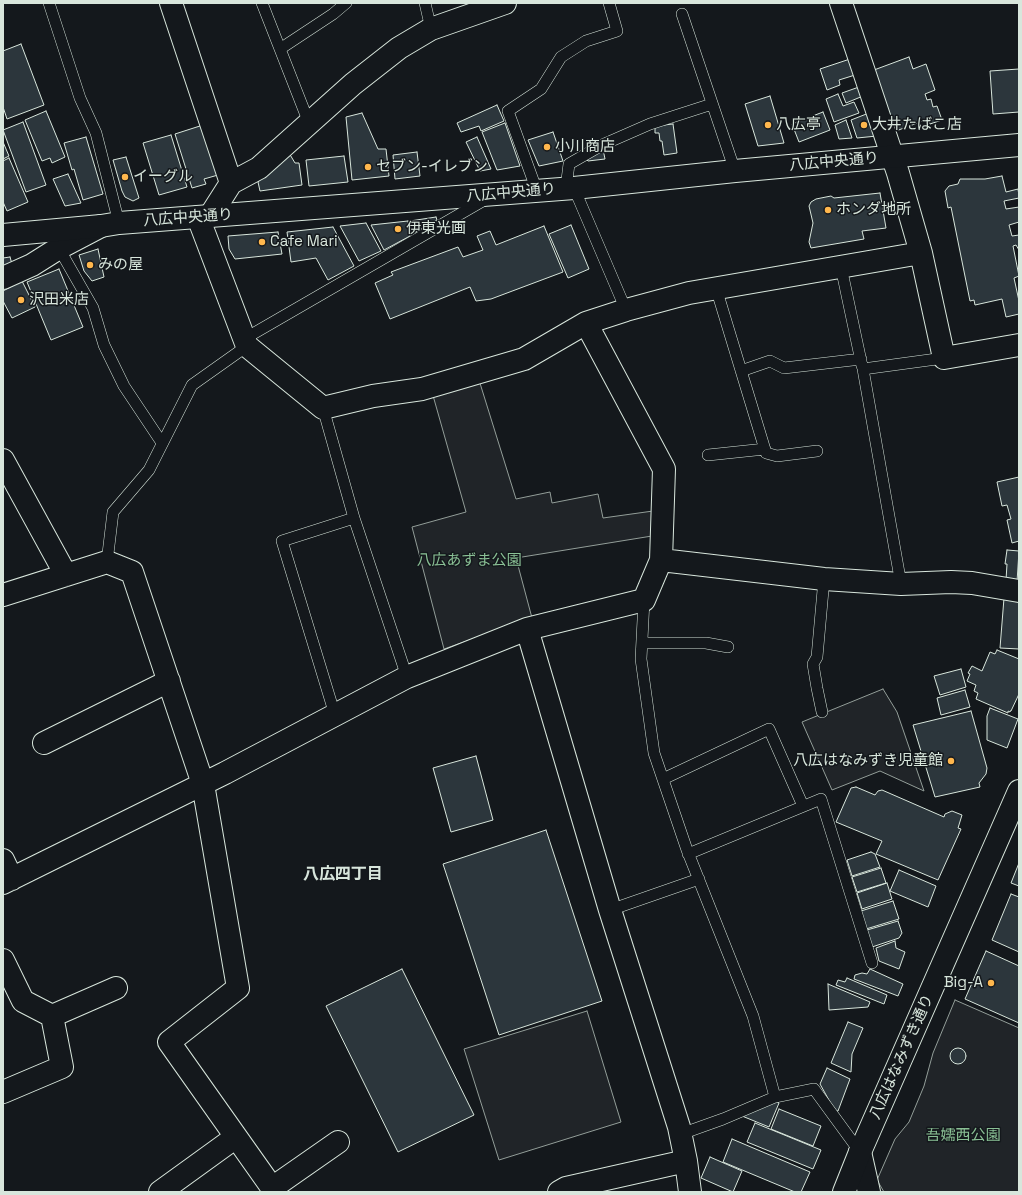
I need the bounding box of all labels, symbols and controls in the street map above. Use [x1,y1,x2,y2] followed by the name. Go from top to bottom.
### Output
[776,116,821,134] place label: 八広亭
[872,116,962,134] place label: 大井たばこ店
[763,120,773,130] marker: 八広亭
[859,120,869,130] marker: 大井たばこ店
[555,138,615,156] place label: 小川商店
[542,142,552,152] marker: 小川商店
[788,149,880,175] street label: 八広中央通り
[376,158,488,176] place label: セブン-イレブン
[363,162,373,172] marker: セブン-イレブン
[133,168,193,186] place label: イーグル
[120,172,130,182] marker: イーグル
[465,180,557,206] street label: 八広中央通り
[836,201,911,219] place label: ホンダ地所
[823,205,833,215] marker: ホンダ地所
[142,206,234,230] street label: 八広中央通り
[406,220,466,238] place label: 伊東光画
[393,224,403,234] marker: 伊東光画
[270,233,338,251] place label: Cafe Mari
[257,237,267,247] marker: Cafe Mari
[98,256,143,274] place label: みの屋
[85,260,95,270] marker: みの屋
[29,291,89,309] place label: 沢田米店
[16,295,26,305] marker: 沢田米店
[417,552,521,570] park label: 八広あずま公園
[793,752,943,770] place label: 八広はなみずき児童館
[946,756,956,766] marker: 八広はなみずき児童館
[303,865,383,885] district label: 八広四丁目
[944,974,983,992] place label: Big-A
[986,978,996,988] marker: Big-A
[866,992,938,1122] street label: 八広はなみずき通り
[926,1127,1000,1145] park label: 吾嬬西公園

